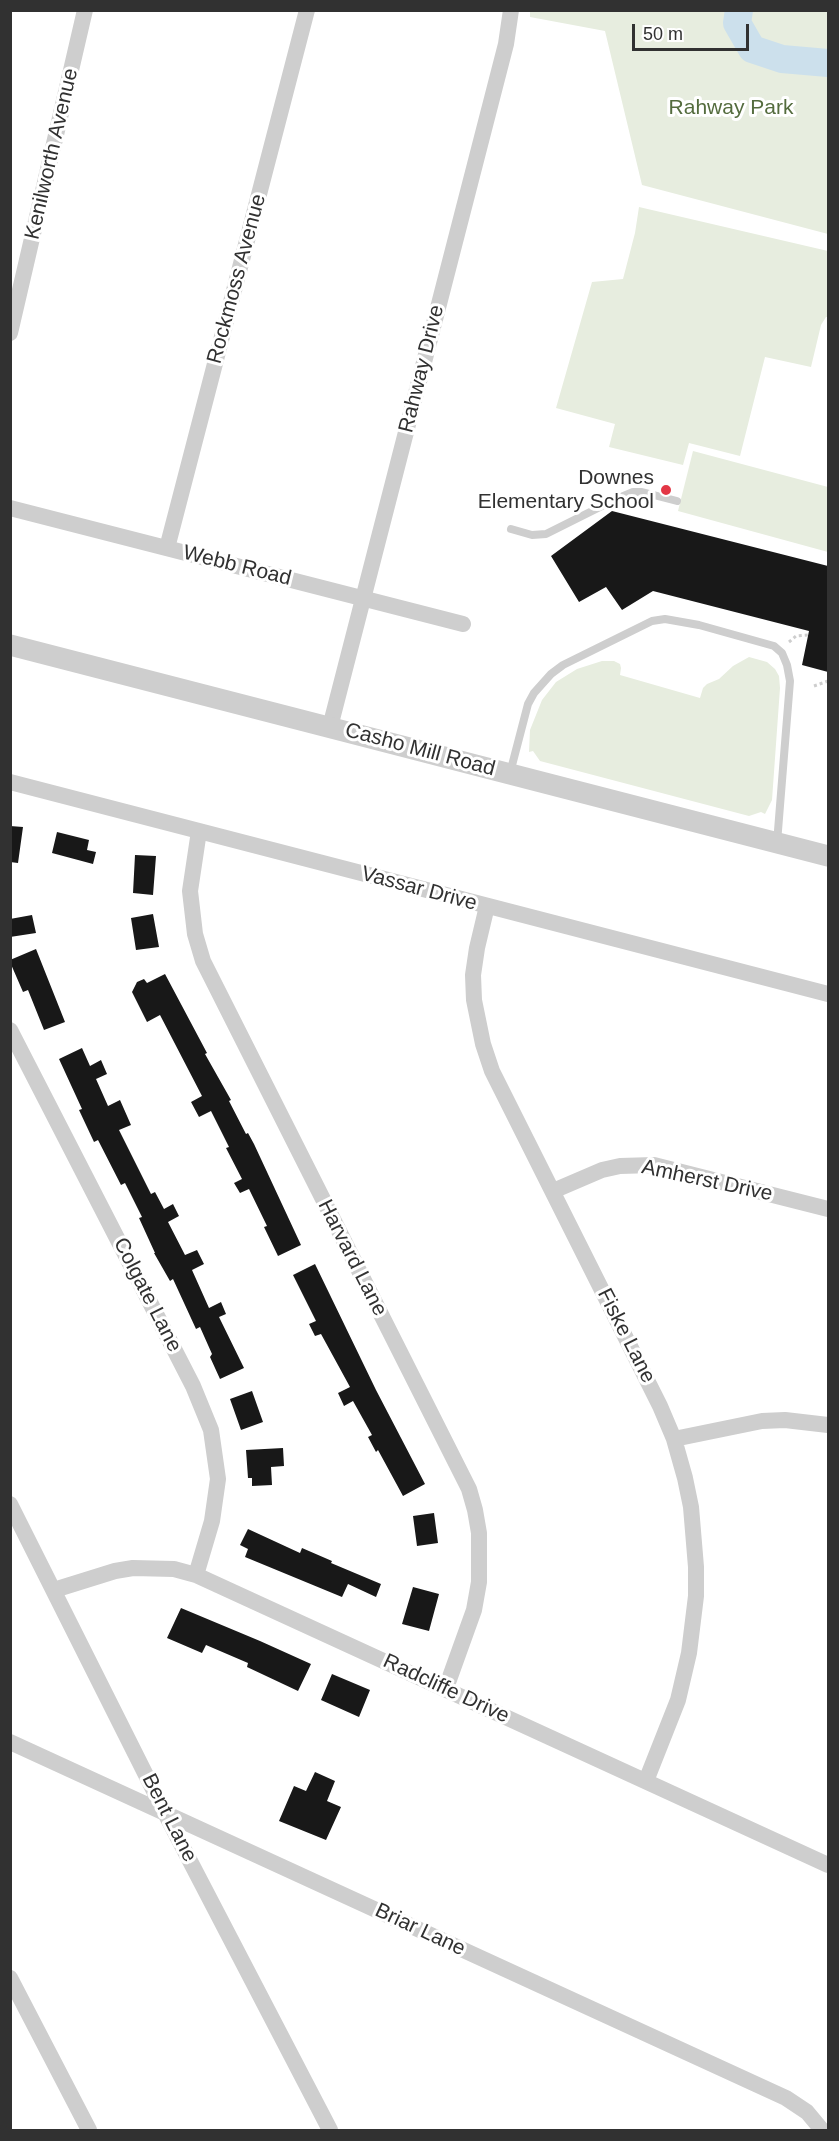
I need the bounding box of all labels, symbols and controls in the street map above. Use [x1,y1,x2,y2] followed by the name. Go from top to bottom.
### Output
[635,12,752,50] scale bar
[643,24,683,44] text: 50 m
[20,66,84,242] street label: Kenilworth Avenue
[669,95,793,121] park label: Rahway Park
[202,191,272,367] street label: Rockmoss Avenue
[394,303,450,435] street label: Rahway Drive
[478,465,654,515] place label: Downes Elementary School
[659,483,673,497] marker: Downes Elementary School
[180,540,294,592] street label: Webb Road
[342,718,498,782] street label: Casho Mill Road
[358,861,480,917] street label: Vassar Drive
[639,1155,775,1207] street label: Amherst Drive
[312,1196,392,1320] street label: Harvard Lane
[107,1234,187,1356] street label: Colgate Lane
[591,1285,661,1387] street label: Fiske Lane
[379,1649,513,1729] street label: Radcliffe Drive
[136,1770,202,1866] street label: Bent Lane
[371,1898,469,1962] street label: Briar Lane

